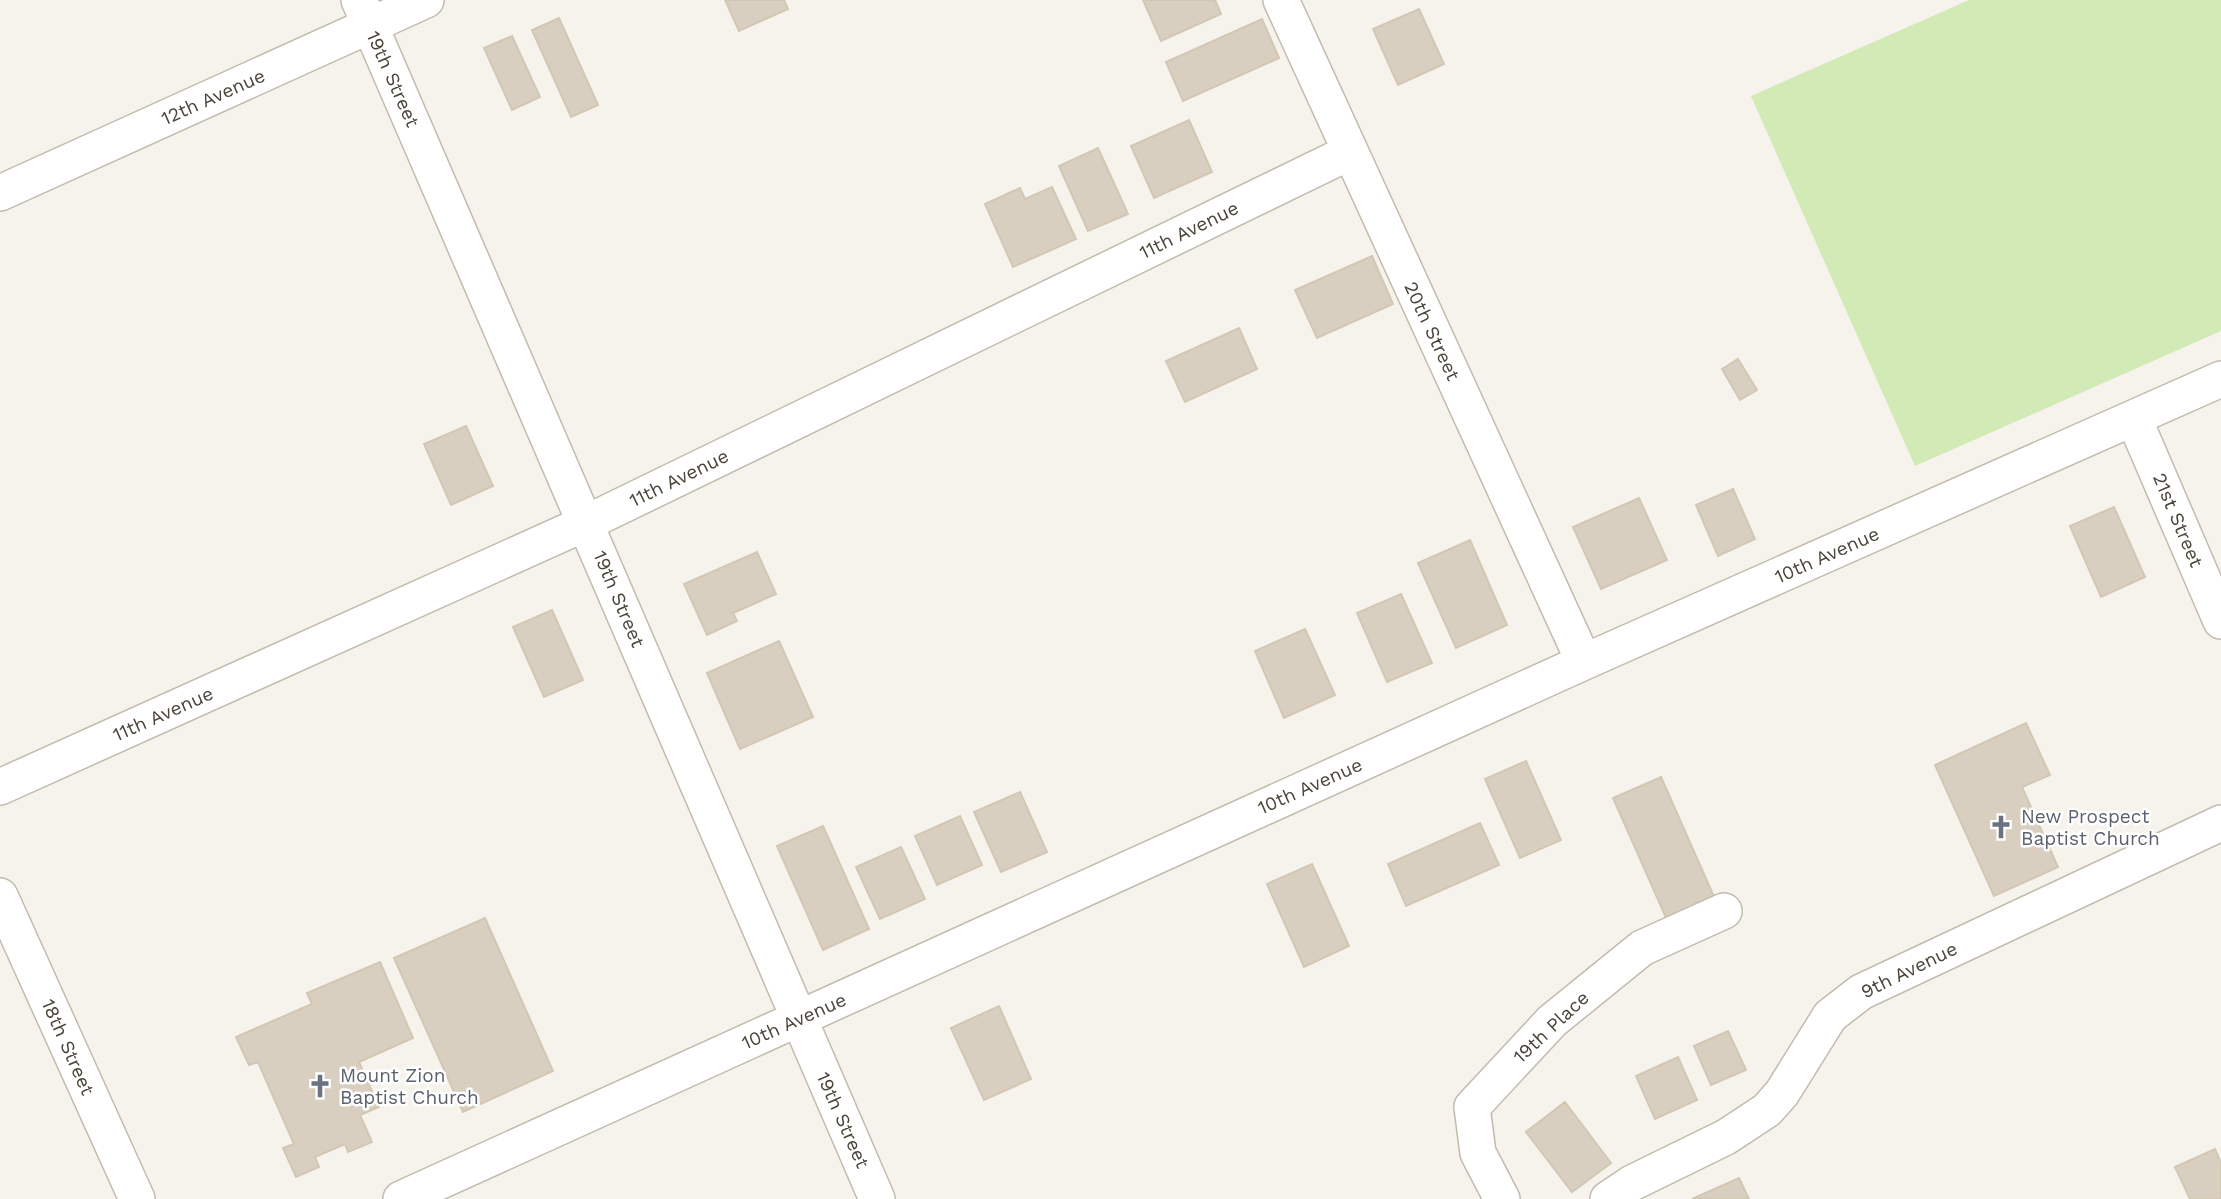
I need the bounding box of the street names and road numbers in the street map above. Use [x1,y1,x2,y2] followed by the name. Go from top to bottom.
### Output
[362,27,424,131] street label: 19th Street
[158,64,268,130] street label: 12th Avenue
[1136,196,1242,264] street label: 11th Avenue
[1399,278,1465,384] street label: 20th Street
[626,444,732,512] street label: 11th Avenue
[2148,469,2208,571] street label: 21st Street
[1771,522,1883,588] street label: 10th Avenue
[588,547,650,651] street label: 19th Street
[109,682,217,746] street label: 11th Avenue
[1254,753,1366,819] street label: 10th Avenue
[1857,937,1961,1003] street label: 9th Avenue
[1508,986,1594,1068] street label: 19th Place
[738,988,850,1054] street label: 10th Avenue
[37,995,99,1099] street label: 18th Street
[812,1068,874,1172] street label: 19th Street

